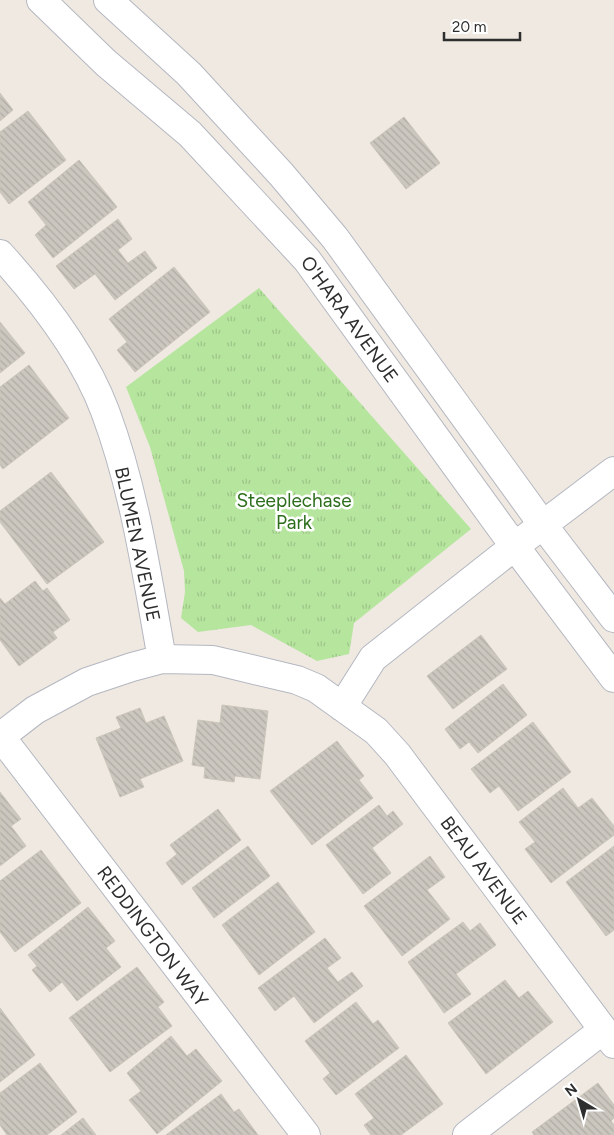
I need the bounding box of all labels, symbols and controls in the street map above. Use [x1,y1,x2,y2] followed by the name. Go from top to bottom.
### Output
[444,10,520,42] scale bar
[452,18,486,36] text: 20 m
[296,251,403,387] street label: O'HARA AVENUE
[110,465,165,624] street label: BLUMEN AVENUE
[236,489,352,534] park label: Steeplechase Park
[435,812,532,929] street label: BEAU AVENUE
[92,862,213,1012] street label: REDDINGTON WAY
[554,1075,604,1125] north arrow
[562,1080,581,1100] text: N

